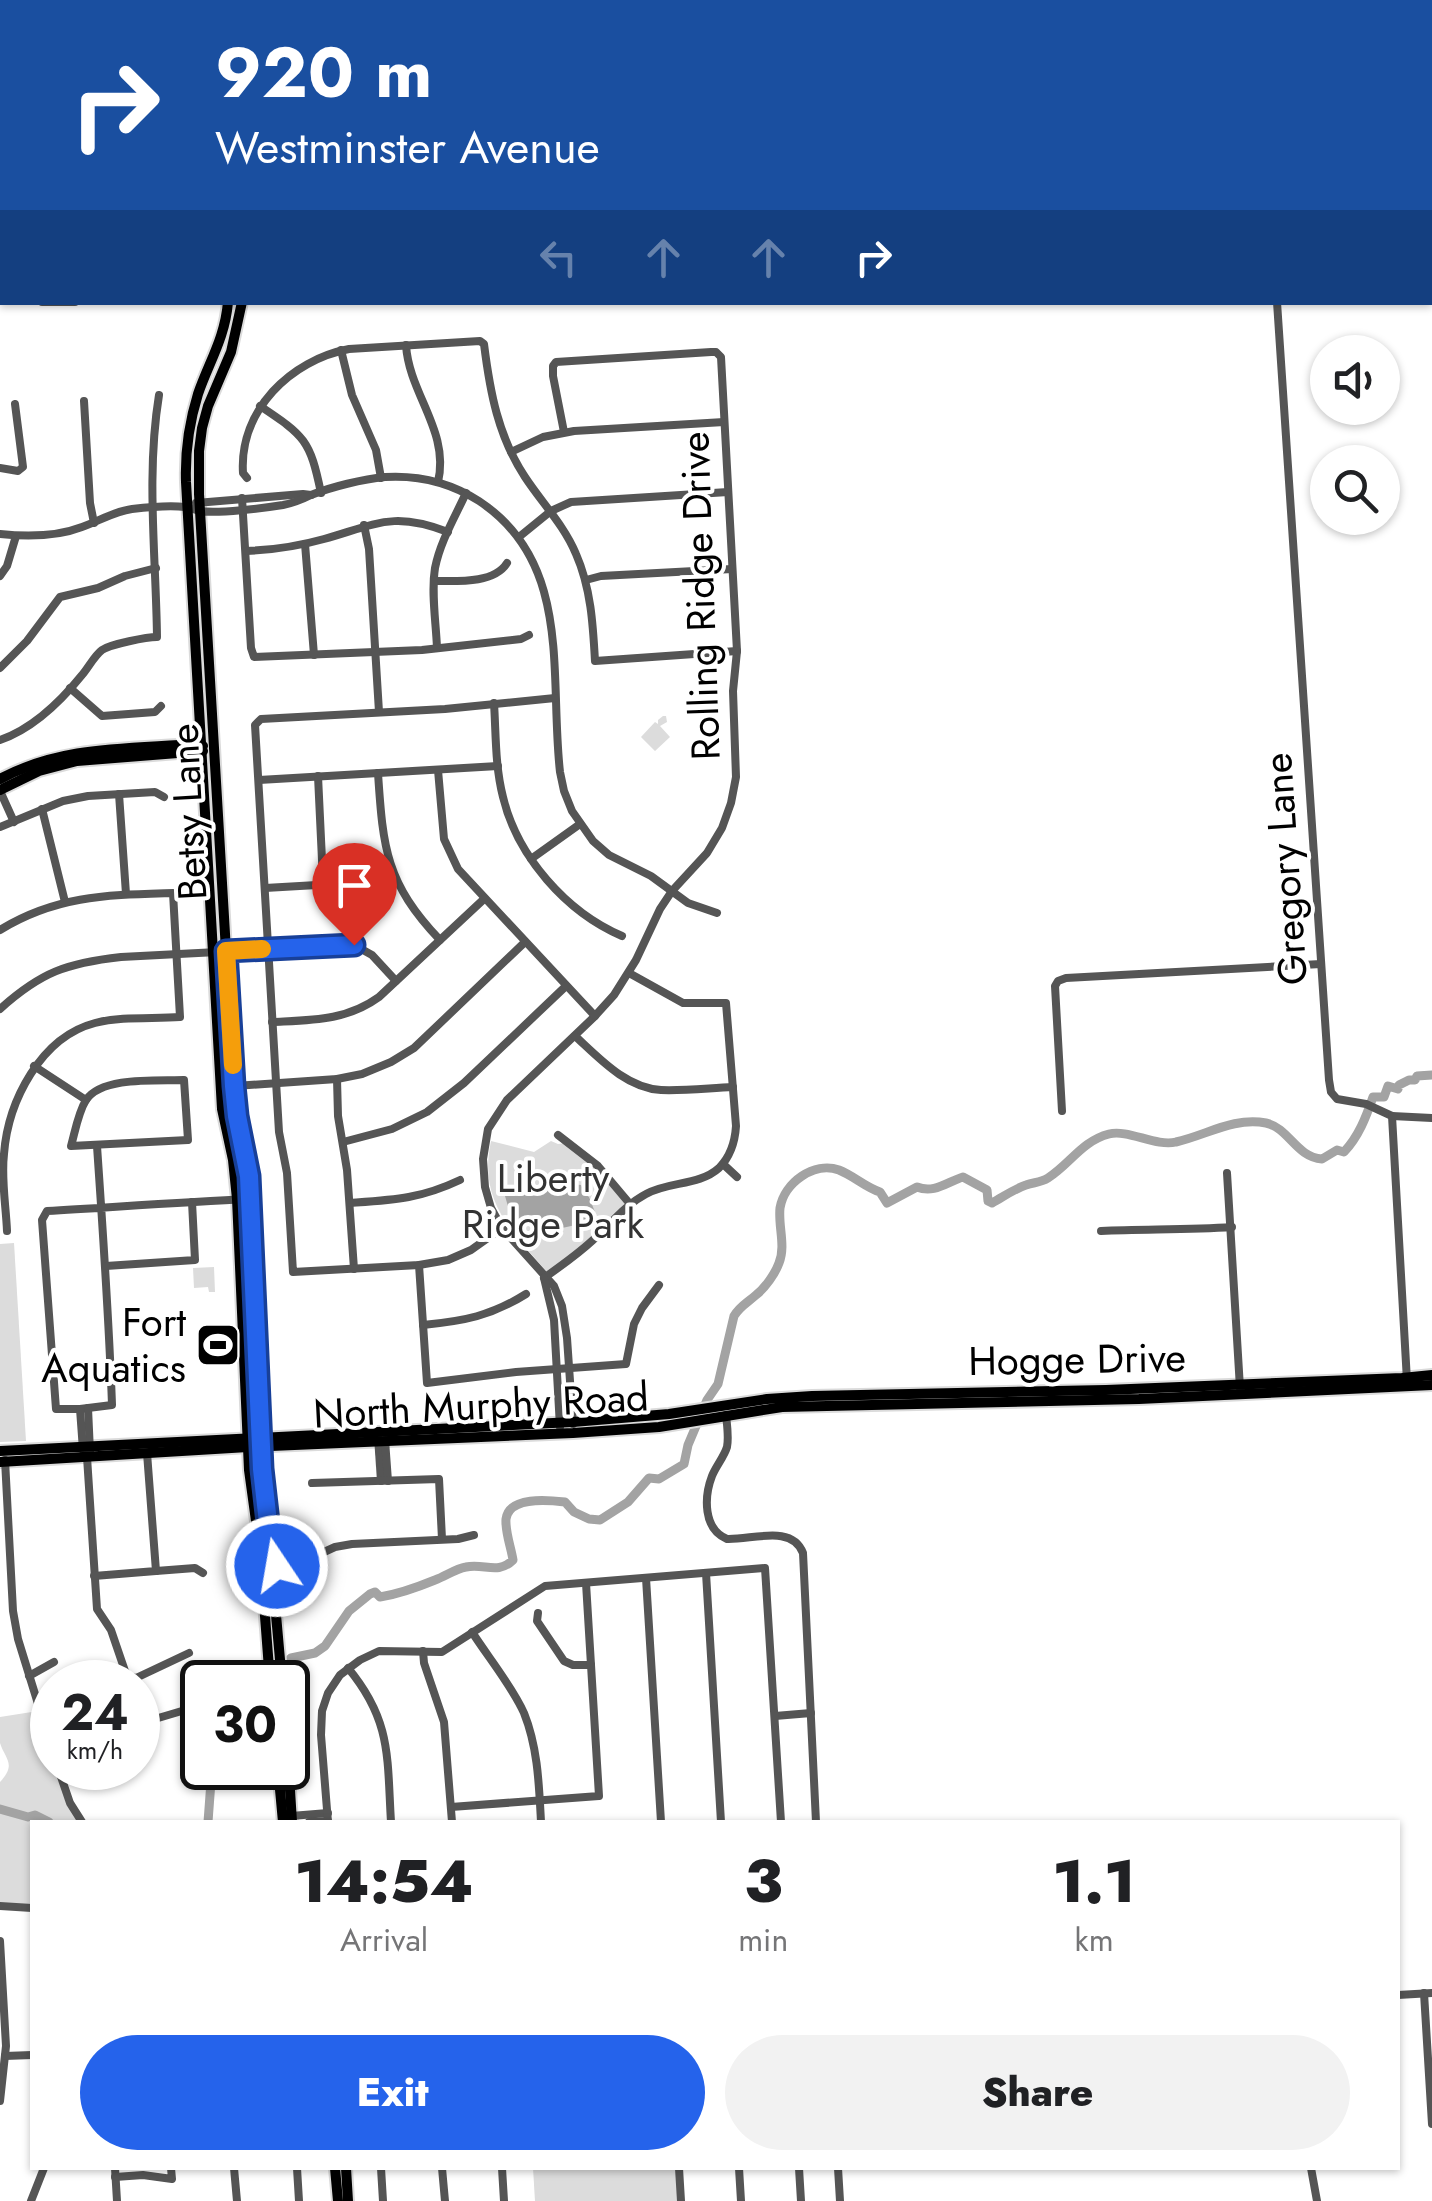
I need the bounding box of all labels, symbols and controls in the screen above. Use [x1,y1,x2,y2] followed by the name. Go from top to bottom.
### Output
[215,22,433,123] text: 920 m
[50,40,180,170] icon: right
[215,115,600,180] text: Westminster Avenue
[531,230,586,285] icon: left
[636,230,691,285] icon: ahead
[741,230,796,285] icon: ahead
[846,230,901,285] icon: right
[1310,335,1400,535] map controls
[1310,335,1400,425] button: sound
[665,431,735,761] street label: Rolling Ridge Drive
[1310,445,1400,535] button: search
[154,722,222,902] street label: Betsy Lane
[1248,751,1322,987] street label: Gregory Lane
[312,843,397,946] pin
[327,858,382,913] icon: arrive
[462,1149,645,1253] park label: Liberty Ridge Park
[41,1293,186,1397] place label: Fort Aquatics
[195,1322,241,1368] sports icon: Fort Aquatics
[968,1328,1186,1390] street label: Hogge Drive
[312,1367,650,1443] street label: North Murphy Road
[225,1514,329,1618] position arrow
[180,1660,310,1790] speed limit sign: 30
[61,1676,129,1749] text: 24
[67,1732,123,1768] text: km/h
[294,1838,474,1925] text: 14:54
[744,1838,782,1925] text: 3
[1053,1838,1136,1925] text: 1.1
[340,1917,428,1963] text: Arrival
[738,1917,788,1963] text: min
[1075,1917,1114,1963] text: km
[80,2035,705,2150] button: Exit
[725,2035,1350,2150] button: Share

